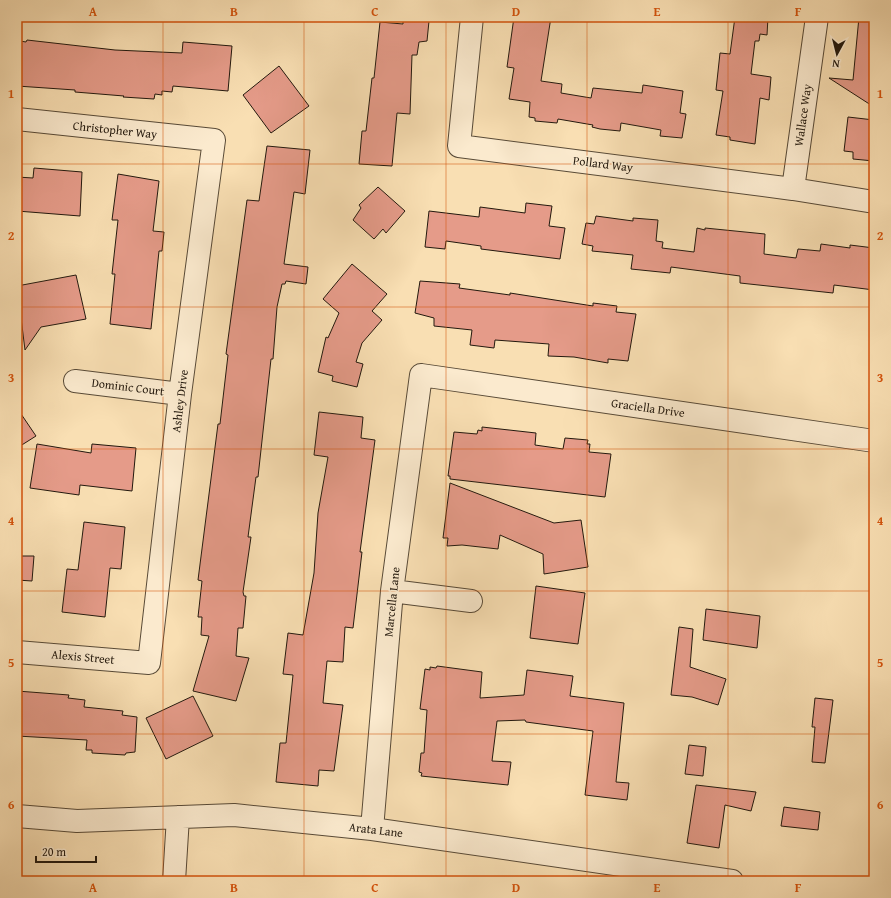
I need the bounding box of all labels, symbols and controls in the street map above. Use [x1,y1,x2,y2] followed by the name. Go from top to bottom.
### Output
[89,2,98,21] text: A
[230,2,238,21] text: B
[371,2,379,21] text: C
[512,2,520,21] text: D
[654,2,661,21] text: E
[795,2,802,21] text: F
[817,34,857,74] north arrow
[831,55,840,72] text: N
[790,83,815,147] street label: Wallace Way
[8,84,14,103] text: 1
[877,84,883,103] text: 1
[72,117,158,142] street label: Christopher Way
[572,151,634,176] street label: Pollard Way
[8,226,15,245] text: 2
[877,226,884,245] text: 2
[8,368,14,387] text: 3
[167,368,192,433] street label: Ashley Drive
[877,368,883,387] text: 3
[91,374,166,399] street label: Dominic Court
[610,394,686,421] street label: Graciella Drive
[8,511,15,530] text: 4
[877,511,884,530] text: 4
[379,566,404,638] street label: Marcella Lane
[51,645,116,668] street label: Alexis Street
[8,653,15,672] text: 5
[877,653,884,672] text: 5
[8,795,15,814] text: 6
[877,795,884,814] text: 6
[348,818,404,841] street label: Arata Lane
[36,838,96,864] scale bar
[42,843,66,860] text: 20 m
[89,878,98,897] text: A
[230,878,238,897] text: B
[371,878,379,897] text: C
[512,878,520,897] text: D
[654,878,661,897] text: E
[795,878,802,897] text: F

